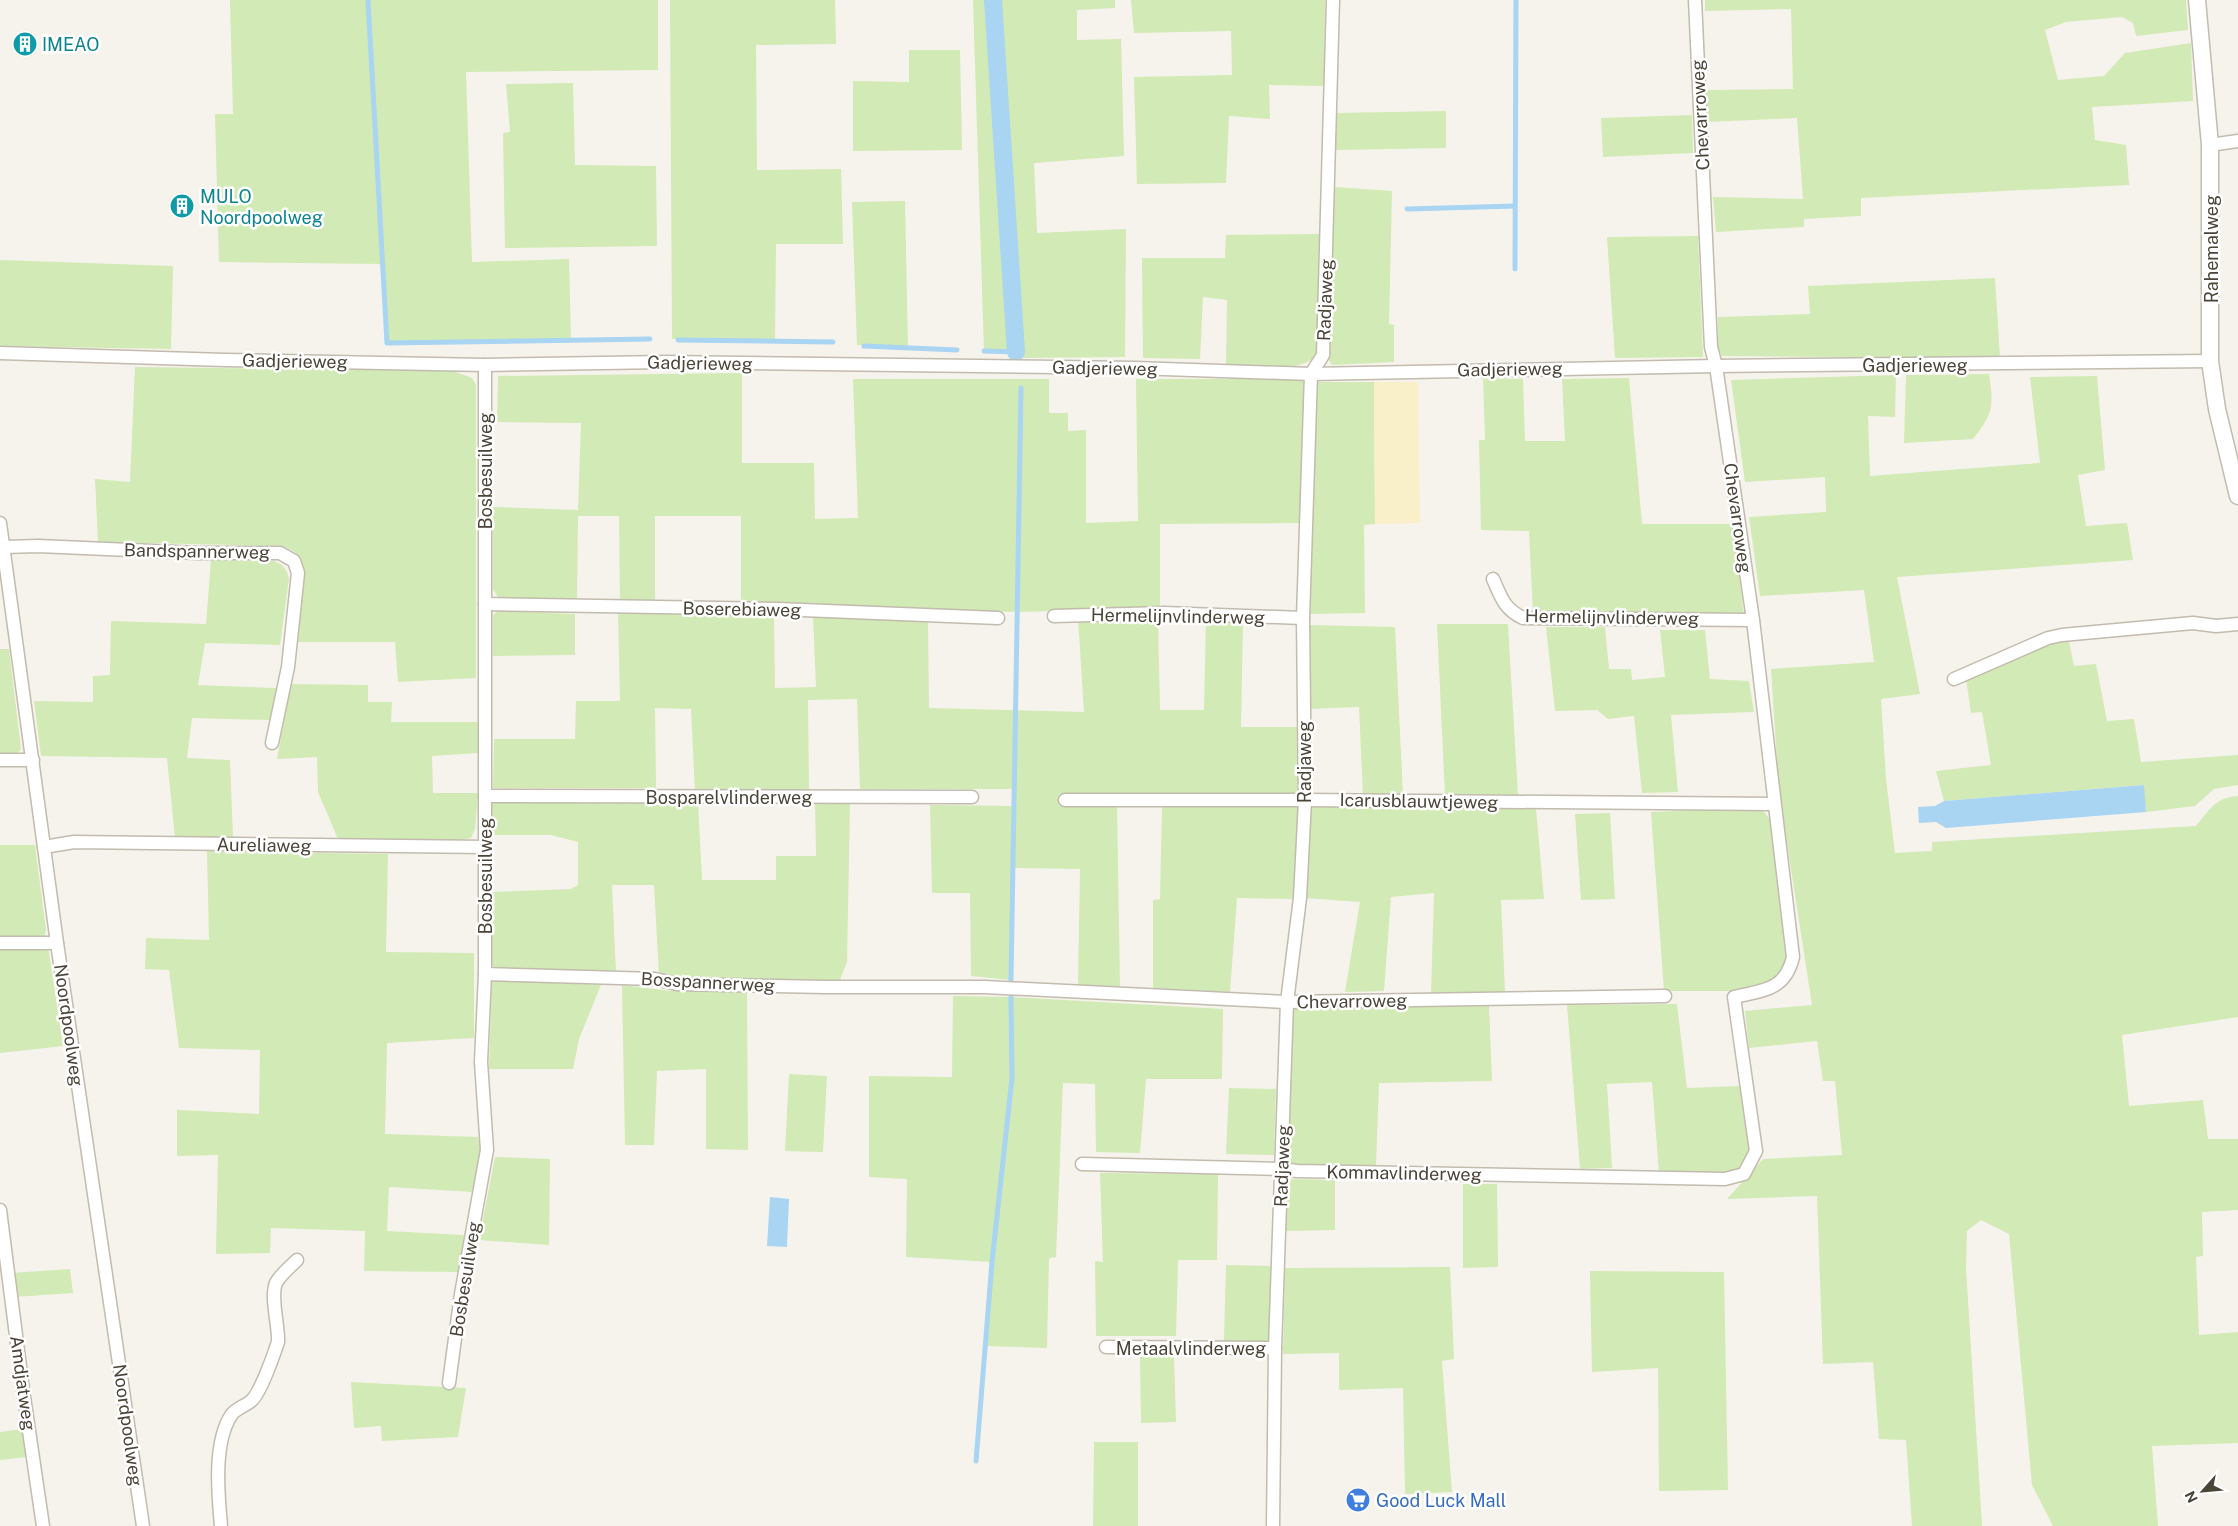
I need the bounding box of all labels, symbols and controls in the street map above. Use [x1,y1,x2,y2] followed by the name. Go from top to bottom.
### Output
[12,31,38,57] building icon: IMEAO
[42,34,99,55] place label: IMEAO
[1687,59,1713,171] street label: Chevarroweg
[200,186,323,228] place label: MULO Noordpoolweg
[169,193,195,219] building icon: MULO Noordpoolweg
[2201,195,2222,303] street label: Rahemalweg
[1313,259,1337,341] street label: Radjaweg
[242,350,348,372] street label: Gadjerieweg
[647,352,753,374] street label: Gadjerieweg
[1862,355,1968,376] street label: Gadjerieweg
[1052,357,1158,379] street label: Gadjerieweg
[1457,358,1563,380] street label: Gadjerieweg
[475,413,496,529] street label: Bosbesuilweg
[1720,462,1756,574] street label: Chevarroweg
[124,539,270,563] street label: Bandspannerweg
[682,597,802,621] street label: Boserebiaweg
[1091,604,1265,628] street label: Hermelijnvlinderweg
[1525,605,1699,629] street label: Hermelijnvlinderweg
[1294,721,1315,803] street label: Radjaweg
[646,787,812,808] street label: Bosparelvlinderweg
[1339,789,1499,813] street label: Icarusblauwtjeweg
[475,818,496,934] street label: Bosbesuilweg
[216,834,312,856] street label: Aureliaweg
[50,963,88,1087] street label: Noordpoolweg
[640,968,776,996] street label: Bosspannerweg
[1296,990,1408,1012] street label: Chevarroweg
[1270,1125,1294,1207] street label: Radjaweg
[1326,1161,1482,1185] street label: Kommavlinderweg
[445,1220,485,1338] street label: Bosbesuilweg
[6,1334,40,1432] street label: Amdjatweg
[1116,1338,1266,1359] street label: Metaalvlinderweg
[109,1363,147,1487] street label: Noordpoolweg
[2178,1466,2228,1516] north arrow
[1345,1487,1371,1513] supermarket icon: Good Luck Mall
[2182,1488,2201,1505] text: N
[1376,1490,1506,1511] place label: Good Luck Mall

